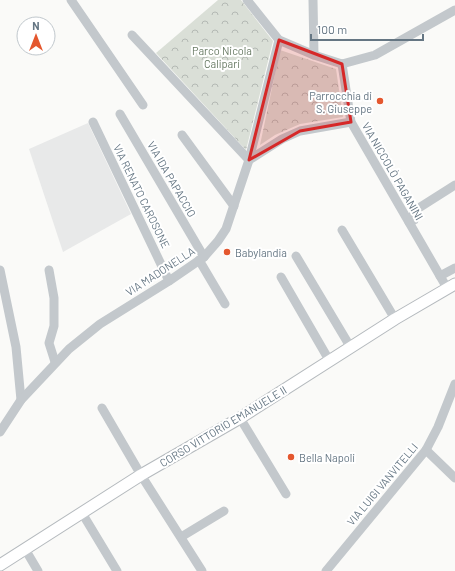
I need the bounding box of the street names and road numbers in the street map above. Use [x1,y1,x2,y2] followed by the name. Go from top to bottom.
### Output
[360,120,426,222] street label: VIA NICCOLÒ PAGANINI
[145,139,199,219] street label: VIA IDA PAPACCIO
[111,142,173,250] street label: VIA RENATO CAROSONE
[123,244,197,298] street label: VIA MADONELLA
[157,383,289,469] street label: CORSO VITTORIO EMANUELE II
[344,440,420,528] street label: VIA LUIGI VANVITELLI

